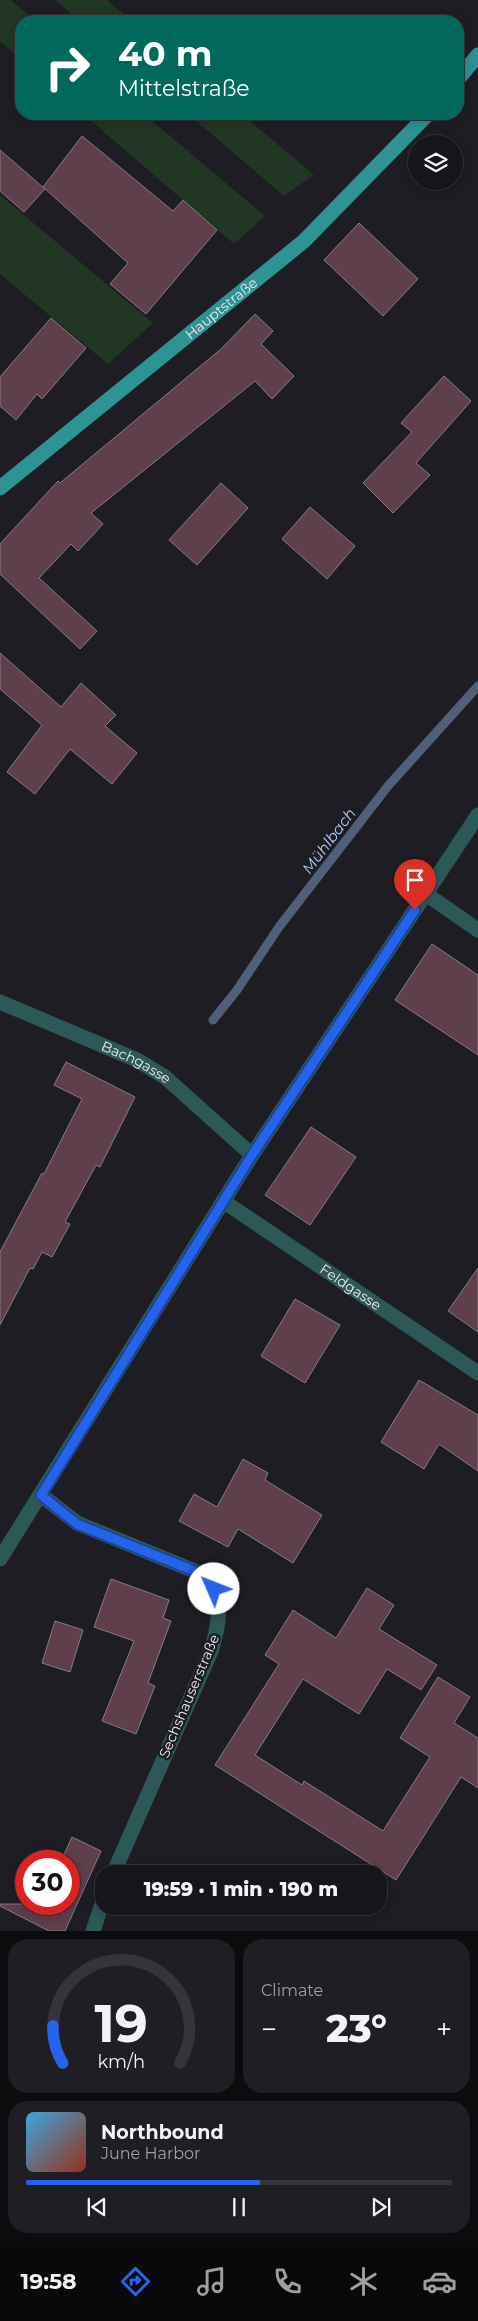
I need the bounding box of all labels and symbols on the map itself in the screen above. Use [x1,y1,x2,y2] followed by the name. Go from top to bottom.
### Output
[181,274,261,343] street label: Hauptstraße
[298,804,359,877] water label: Mühlbach
[394,859,436,910] pin
[99,1037,175,1087] street label: Bachgasse
[316,1260,385,1314] street label: Feldgasse
[187,1562,239,1614] position arrow
[155,1631,223,1761] street label: Sechshauserstraße
[15,1850,80,1915] speed limit sign: 30

